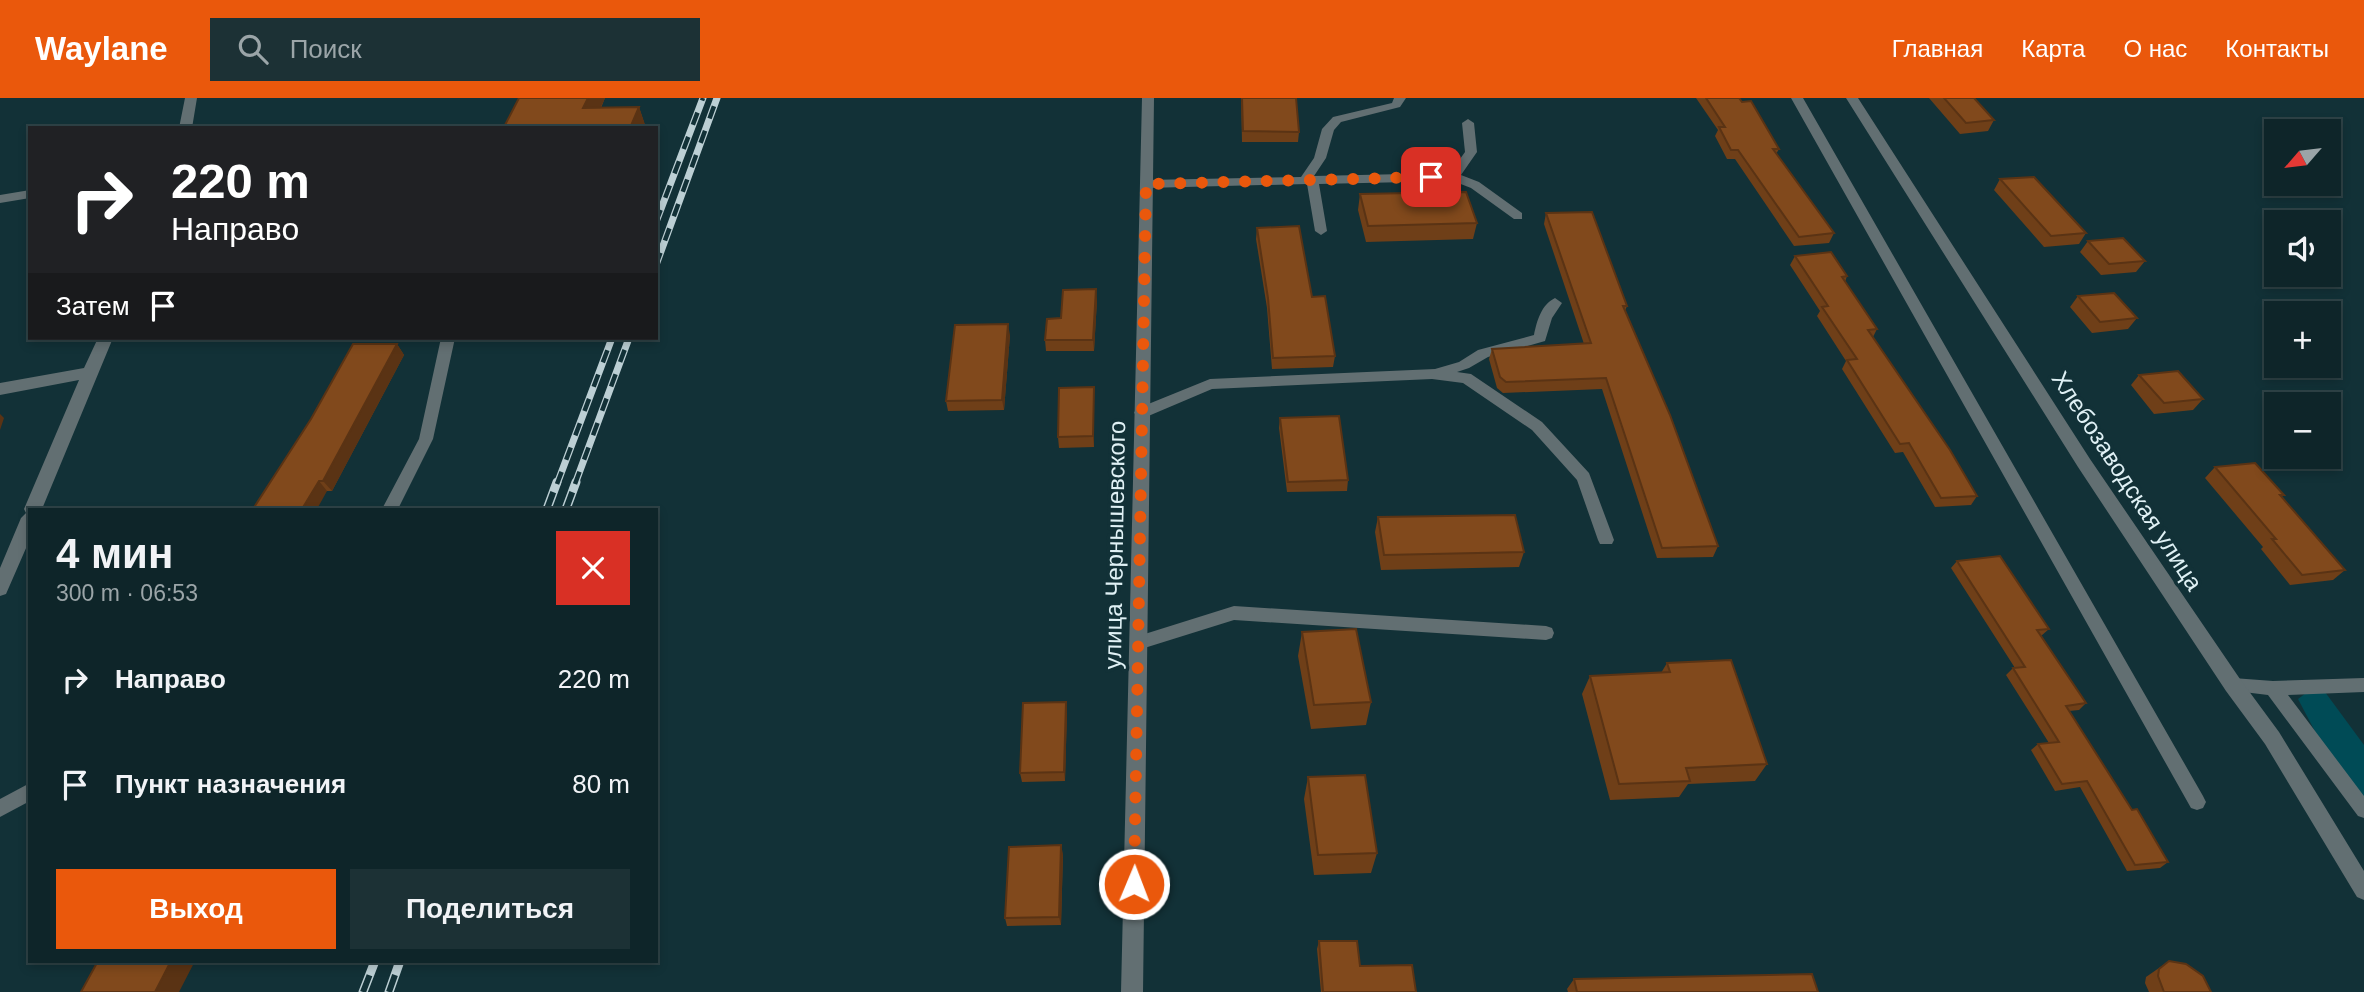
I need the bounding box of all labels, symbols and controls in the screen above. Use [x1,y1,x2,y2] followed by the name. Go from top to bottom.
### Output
[210,18,700,81] search box
[35,30,168,67] text: Waylane
[234,30,272,68] icon: search
[290,34,362,64] text: Поиск
[1892,35,1983,62] text: Главная
[2021,35,2085,62] text: Карта
[2123,35,2187,62] text: О нас
[2225,35,2329,62] text: Контакты
[2264,119,2342,196] north arrow
[2264,119,2341,469] map controls
[1401,147,1461,207] pin
[56,154,147,245] icon: right
[171,154,310,208] text: 220 m
[1412,158,1450,196] icon: arrive
[2264,210,2341,287] button: sound
[171,211,299,247] text: Направо
[144,287,182,325] icon: arrive
[56,291,130,321] text: Затем
[2264,301,2341,378] button: +
[2046,366,2209,596] street label: Хлебозаводская улица
[2264,392,2341,469] button: −
[1099,420,1130,670] street label: улица Чернышевского
[56,530,173,577] text: 4 мин
[556,531,630,605] button: close
[56,580,198,606] text: 300 m · 06:53
[56,661,94,699] icon: right
[115,664,226,694] text: Направо
[558,664,630,694] text: 220 m
[56,766,94,804] icon: arrive
[115,769,346,799] text: Пункт назначения
[572,769,630,799] text: 80 m
[1097,847,1171,921] position arrow
[56,869,336,949] button: Выход
[350,869,630,949] button: Поделиться

